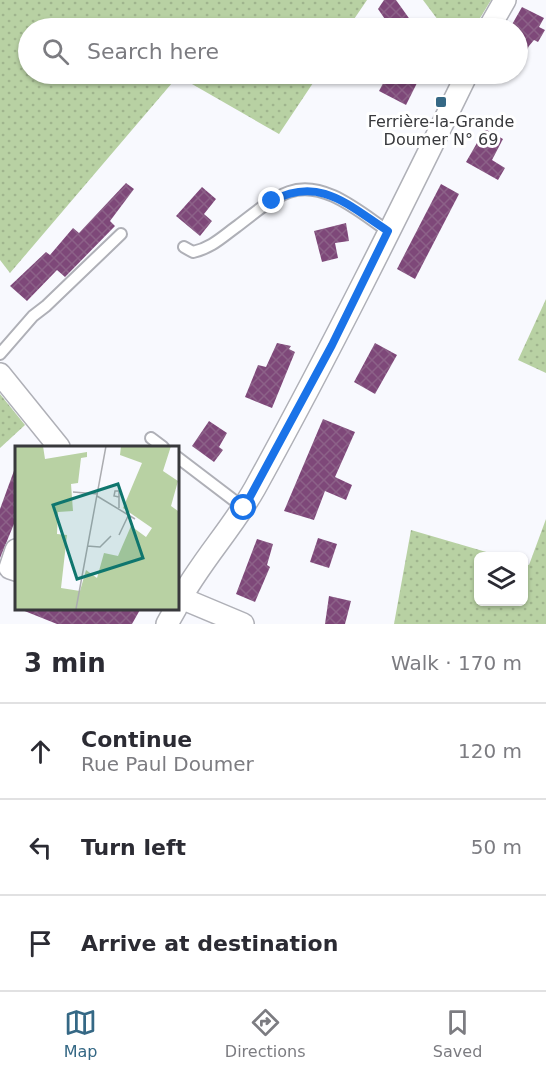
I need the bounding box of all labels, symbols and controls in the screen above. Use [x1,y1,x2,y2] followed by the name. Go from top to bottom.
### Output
[18,18,528,84] search box
[39,35,72,68] icon: search
[87,39,219,64] text: Search here
[434,95,448,109] marker: Ferrière-la-Grande Doumer N° 69
[368,112,514,149] place label: Ferrière-la-Grande Doumer N° 69
[258,187,284,213] route end
[15,446,178,609] inset map
[230,494,256,520] route start
[474,552,528,606] map controls
[474,552,528,606] button: layers
[24,648,106,678] text: 3 min
[391,651,522,675] text: Walk · 170 m
[81,727,192,752] text: Continue
[24,735,57,768] icon: ahead
[458,739,522,763] text: 120 m
[81,752,254,776] text: Rue Paul Doumer
[24,831,57,864] icon: left
[81,835,186,860] text: Turn left
[471,835,522,859] text: 50 m
[24,927,57,960] icon: arrive
[81,931,338,956] text: Arrive at destination
[64,1006,97,1061] tab: Map
[225,1006,305,1061] tab: Directions
[433,1006,482,1061] tab: Saved

